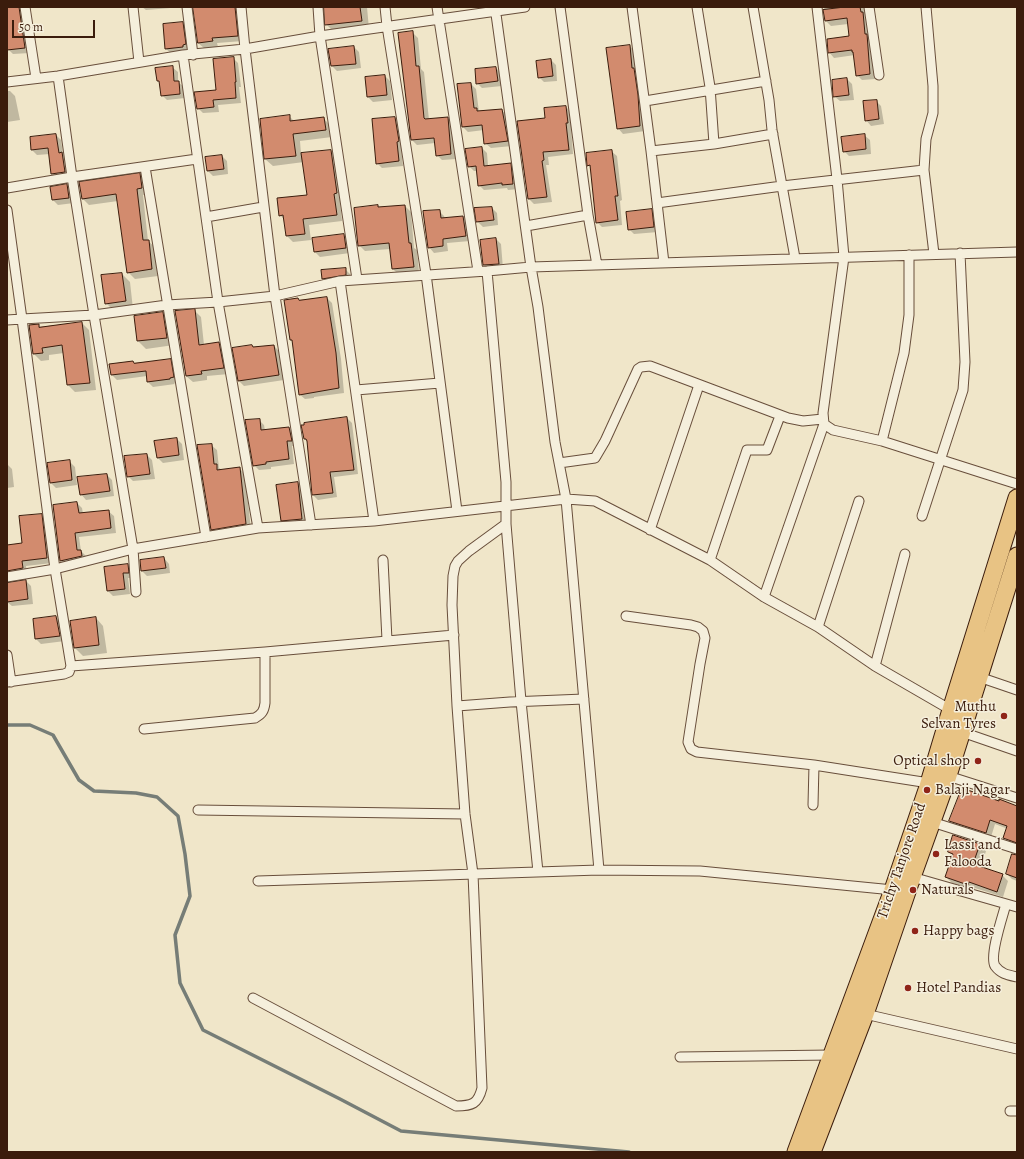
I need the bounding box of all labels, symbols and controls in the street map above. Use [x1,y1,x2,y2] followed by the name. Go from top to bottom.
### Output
[14,12,97,38] scale bar
[19,19,43,35] text: 50 m
[921,698,996,733] place label: Muthu Selvan Tyres
[999,711,1009,721] marker: Muthu Selvan Tyres
[893,752,970,770] place label: Optical shop
[973,756,983,766] marker: Optical shop
[935,781,1010,799] place label: Balaji Nagar
[922,785,932,795] marker: Balaji Nagar
[874,800,930,922] street label: Trichy Tanjore Road
[944,836,1001,871] place label: Lassi and Falooda
[931,849,941,859] marker: Lassi and Falooda
[921,881,974,899] place label: Naturals
[908,885,918,895] marker: Naturals
[923,922,994,940] place label: Happy bags
[910,926,920,936] marker: Happy bags
[916,979,1001,997] place label: Hotel Pandias
[903,983,913,993] marker: Hotel Pandias

